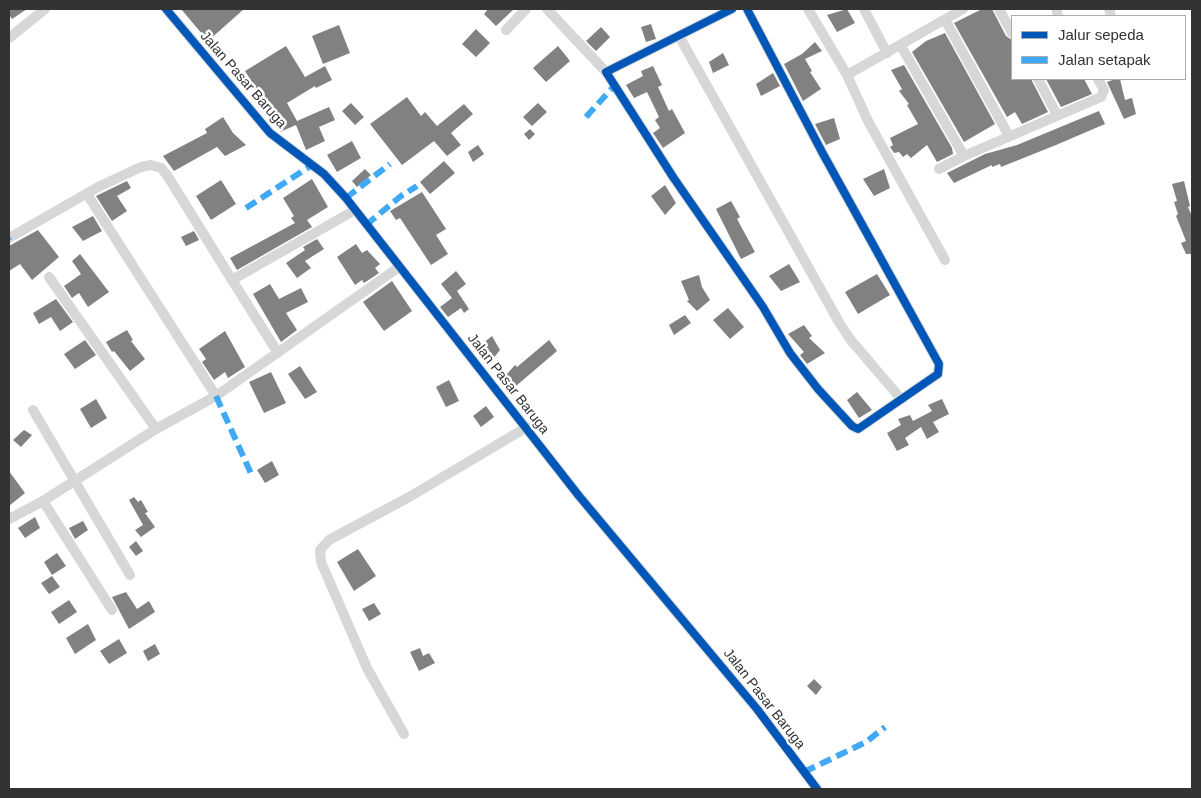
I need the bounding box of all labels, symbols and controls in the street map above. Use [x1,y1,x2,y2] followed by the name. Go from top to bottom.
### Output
[1011,15,1186,80] legend
[1058,26,1144,43] text: Jalur sepeda
[196,28,290,132] street label: Jalan Pasar Baruga
[1058,51,1151,68] text: Jalan setapak
[464,330,552,438] street label: Jalan Pasar Baruga
[720,645,808,753] street label: Jalan Pasar Baruga

